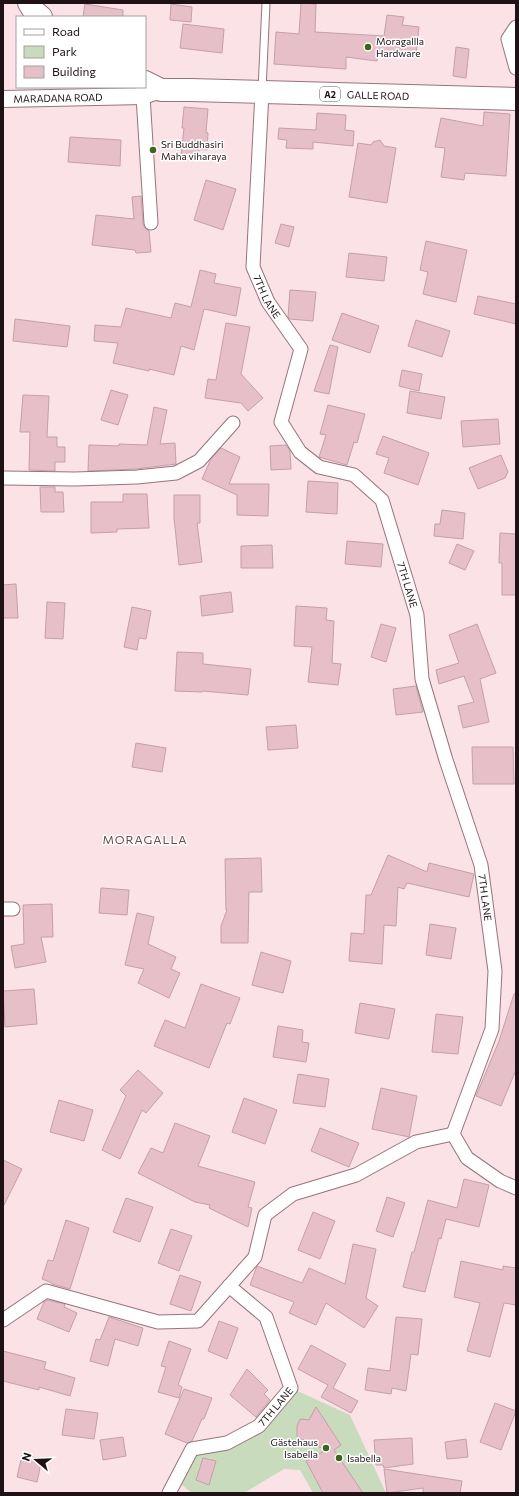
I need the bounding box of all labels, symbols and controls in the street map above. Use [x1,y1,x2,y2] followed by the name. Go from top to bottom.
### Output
[16,16,146,88] legend
[52,24,80,38] text: Road
[376,35,424,59] place label: Moragallla Hardware
[363,42,373,52] marker: Moragallla Hardware
[52,44,78,58] text: Park
[52,64,96,78] text: Building
[320,87,340,101] road number: A2
[347,88,409,102] street label: GALLE ROAD
[13,91,103,105] street label: MARADANA ROAD
[161,138,227,162] place label: Sri Buddhasiri Maha viharaya
[148,145,158,155] marker: Sri Buddhasiri Maha viharaya
[251,273,283,320] street label: 7TH LANE
[395,560,420,609] street label: 7TH LANE
[102,832,188,846] district label: MORAGALLA
[476,873,494,922] street label: 7TH LANE
[256,1384,295,1428] street label: 7TH LANE
[271,1436,318,1460] place label: Gästehaus Isabella
[16,1440,56,1480] north arrow
[321,1443,331,1453] marker: Gästehaus Isabella
[19,1451,34,1463] text: N
[347,1452,381,1464] place label: Isabella
[334,1453,344,1463] marker: Isabella

